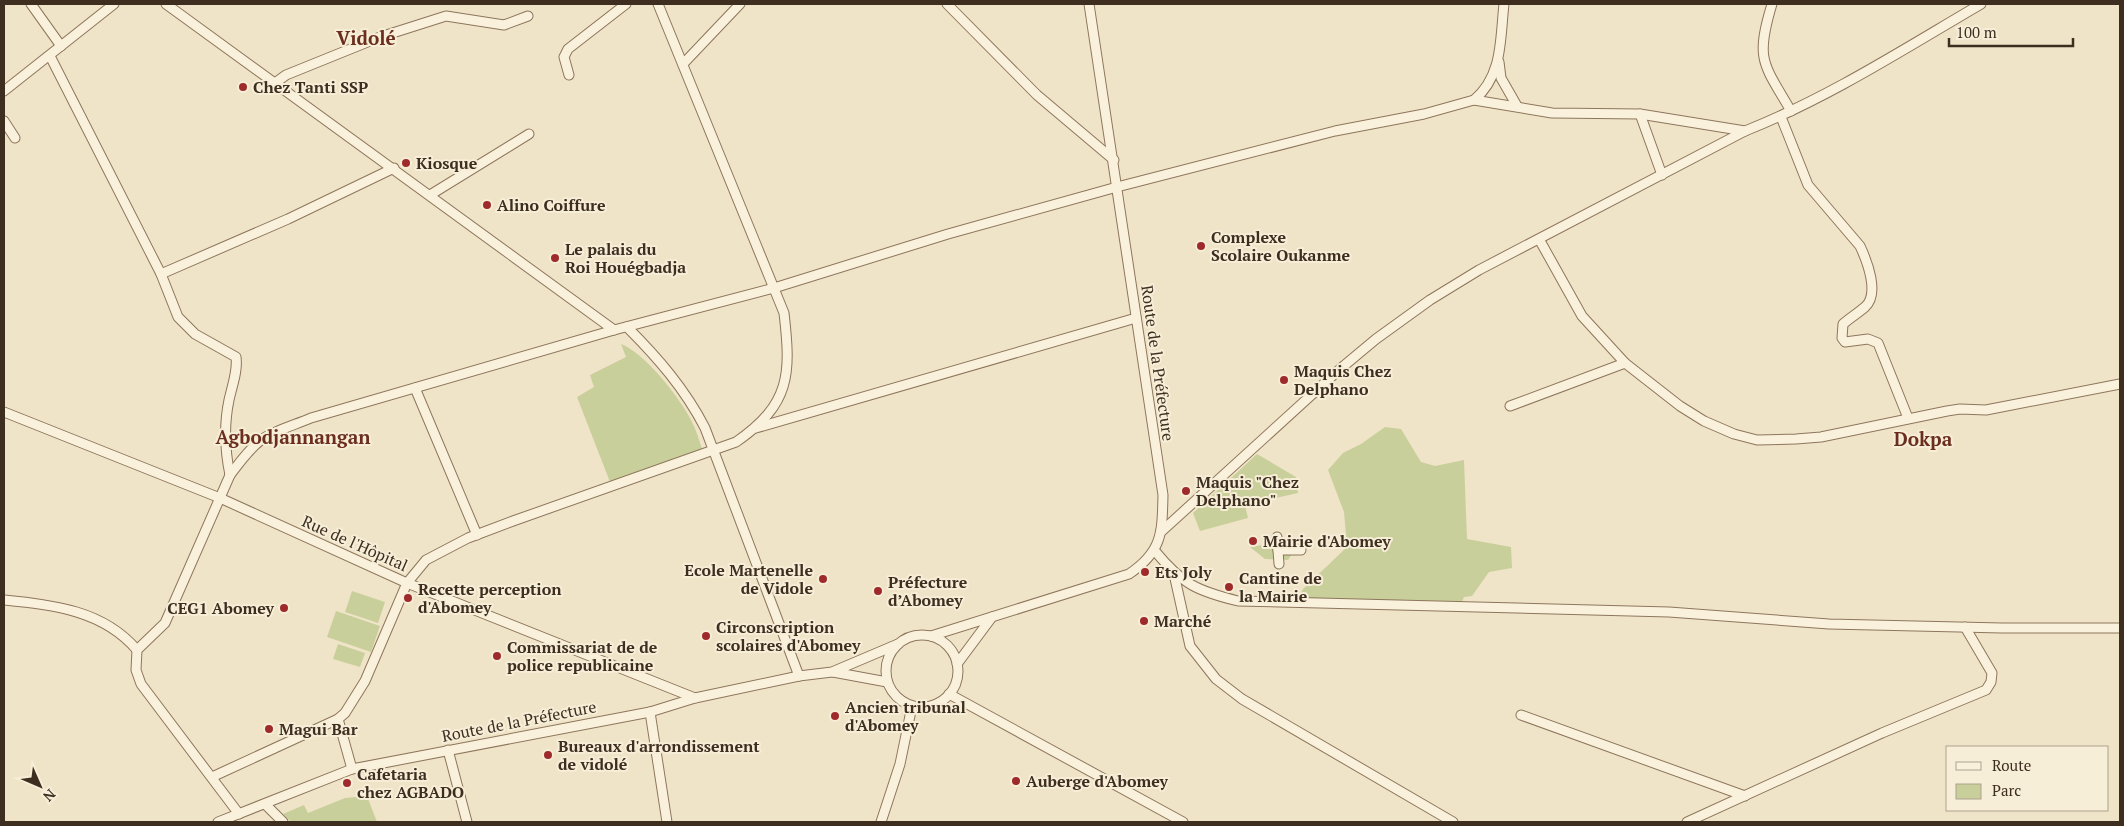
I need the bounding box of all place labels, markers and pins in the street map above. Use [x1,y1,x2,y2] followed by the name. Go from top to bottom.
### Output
[253,76,368,98] place label: Chez Tanti SSP
[237,81,249,93] marker: Chez Tanti SSP
[416,152,478,174] place label: Kiosque
[400,157,412,169] marker: Kiosque
[497,194,606,216] place label: Alino Coiffure
[481,199,493,211] marker: Alino Coiffure
[1211,226,1351,266] place label: Complexe Scolaire Oukanme
[565,238,686,278] place label: Le palais du Roi Houégbadja
[1195,240,1207,252] marker: Complexe Scolaire Oukanme
[549,252,561,264] marker: Le palais du Roi Houégbadja
[1294,360,1391,400] place label: Maquis Chez Delphano
[1278,374,1290,386] marker: Maquis Chez Delphano
[1196,471,1299,511] place label: Maquis "Chez Delphano"
[1180,485,1192,497] marker: Maquis "Chez Delphano"
[1263,530,1391,552] place label: Mairie d'Abomey
[1247,535,1259,547] marker: Mairie d'Abomey
[684,559,813,599] place label: Ecole Martenelle de Vidole
[1155,561,1212,583] place label: Ets Joly
[1139,566,1151,578] marker: Ets Joly
[1239,567,1322,607] place label: Cantine de la Mairie
[888,571,968,611] place label: Préfecture d’Abomey
[817,573,829,585] marker: Ecole Martenelle de Vidole
[418,578,562,618] place label: Recette perception d'Abomey
[1223,581,1235,593] marker: Cantine de la Mairie
[872,585,884,597] marker: Préfecture d’Abomey
[402,592,414,604] marker: Recette perception d'Abomey
[167,597,275,619] place label: CEG1 Abomey
[278,602,290,614] marker: CEG1 Abomey
[1154,610,1212,632] place label: Marché
[1138,615,1150,627] marker: Marché
[716,616,861,656] place label: Circonscription scolaires d'Abomey
[700,630,712,642] marker: Circonscription scolaires d'Abomey
[507,636,658,676] place label: Commissariat de de police republicaine
[491,650,503,662] marker: Commissariat de de police republicaine
[845,696,966,736] place label: Ancien tribunal d'Abomey
[829,710,841,722] marker: Ancien tribunal d'Abomey
[279,718,358,740] place label: Magui Bar
[263,723,275,735] marker: Magui Bar
[558,735,760,775] place label: Bureaux d'arrondissement de vidolé
[542,749,554,761] marker: Bureaux d'arrondissement de vidolé
[357,763,464,803] place label: Cafetaria chez AGBADO
[1026,770,1169,792] place label: Auberge d'Abomey
[1010,775,1022,787] marker: Auberge d'Abomey
[341,777,353,789] marker: Cafetaria chez AGBADO

